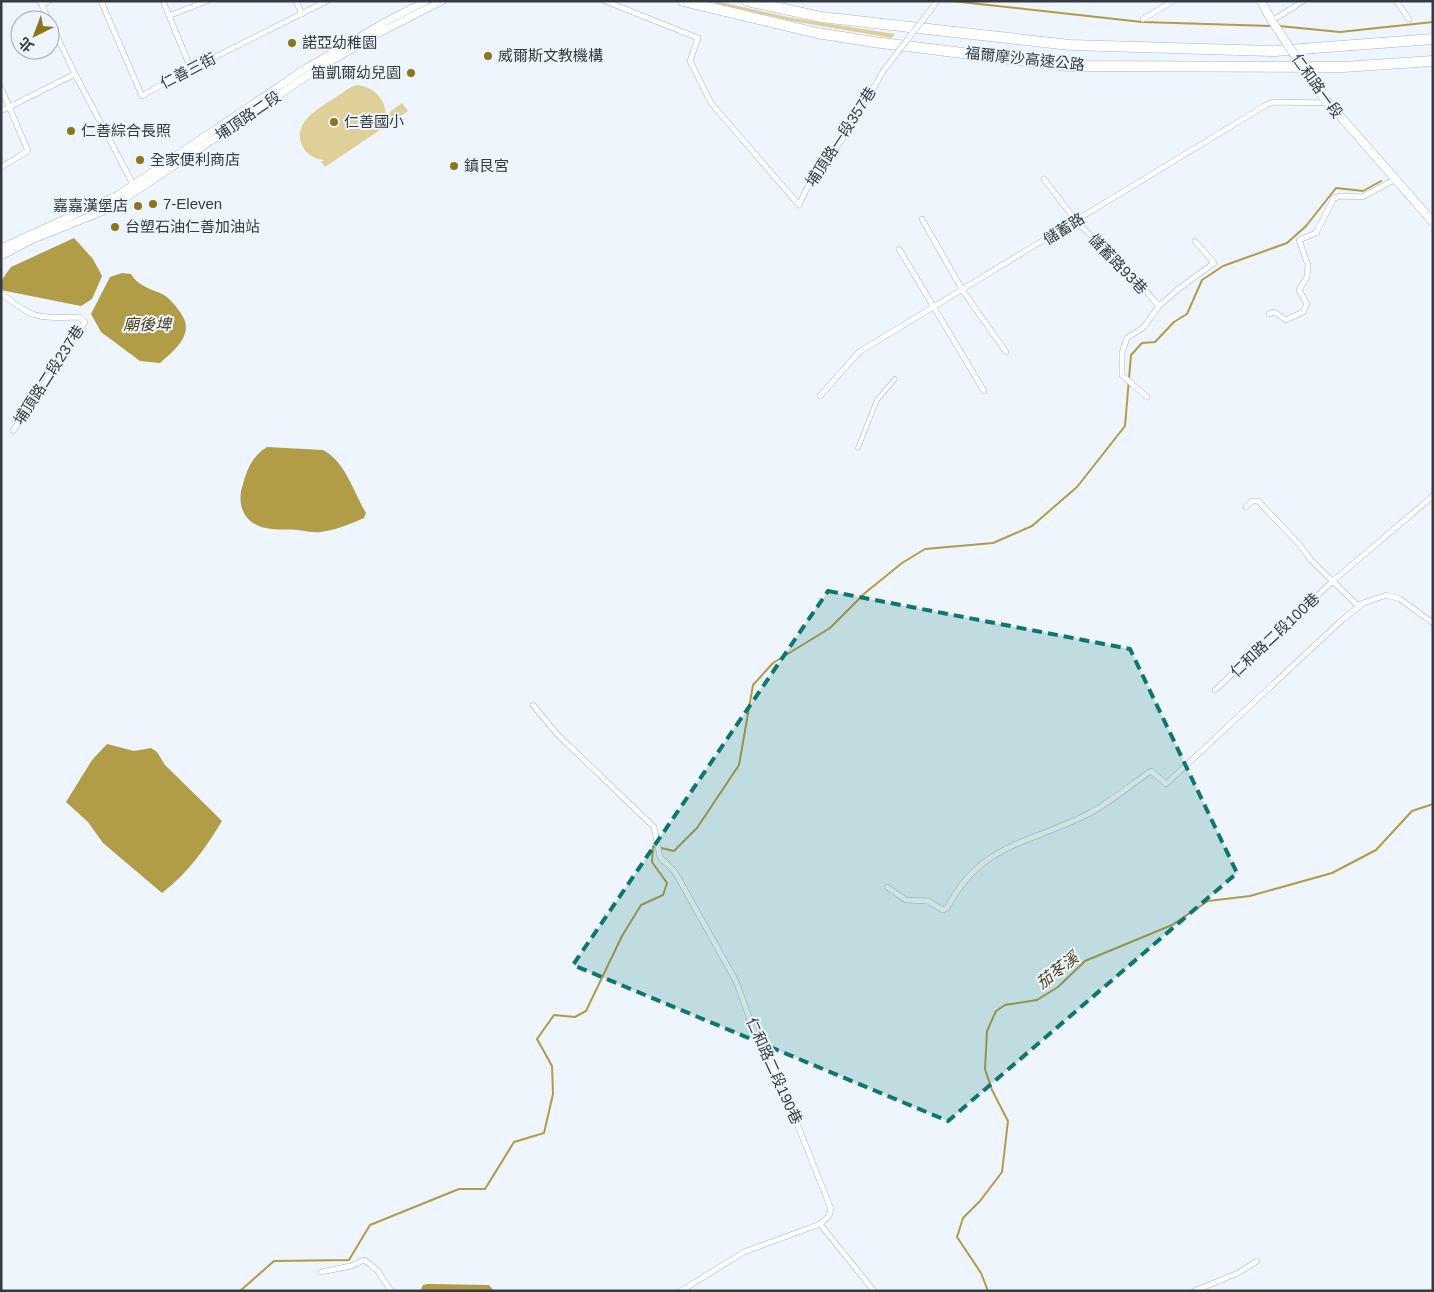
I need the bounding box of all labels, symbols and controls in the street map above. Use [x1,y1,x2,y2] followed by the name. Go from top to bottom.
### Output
[10,10,60,60] north arrow
[16,34,37,55] text: 北
[302,34,377,51] place label: 諾亞幼稚園
[286,37,298,49] marker: 諾亞幼稚園
[964,44,1086,73] street label: 福爾摩沙高速公路
[498,47,603,64] place label: 威爾斯文教機構
[157,49,218,92] street label: 仁善三街
[482,50,494,62] marker: 威爾斯文教機構
[1288,50,1346,121] street label: 仁和路一段
[311,64,401,81] place label: 笛凱爾幼兒園
[405,67,417,79] marker: 笛凱爾幼兒園
[802,84,879,190] street label: 埔頂路一段357巷
[212,88,284,144] street label: 埔頂路二段
[344,113,404,130] place label: 仁善國小
[328,116,340,128] marker: 仁善國小
[81,122,171,139] place label: 仁善綜合長照
[65,125,77,137] marker: 仁善綜合長照
[150,151,240,168] place label: 全家便利商店
[134,154,146,166] marker: 全家便利商店
[464,157,509,174] place label: 鎮艮宮
[448,160,460,172] marker: 鎮艮宮
[163,195,222,212] place label: 7-Eleven
[53,197,128,214] place label: 嘉嘉漢堡店
[147,198,159,210] marker: 7-Eleven
[132,200,144,212] marker: 嘉嘉漢堡店
[1040,209,1087,248] street label: 儲蓄路
[125,218,260,235] place label: 台塑石油仁善加油站
[109,221,121,233] marker: 台塑石油仁善加油站
[1086,230,1151,297] street label: 儲蓄路93巷
[123,316,173,333] water label: 廟後埤
[10,322,87,428] street label: 埔頂路二段237巷
[1227,589,1323,680] street label: 仁和路二段100巷
[1033,948,1083,992] water label: 茄苳溪
[743,1015,806,1127] street label: 仁和路二段190巷

